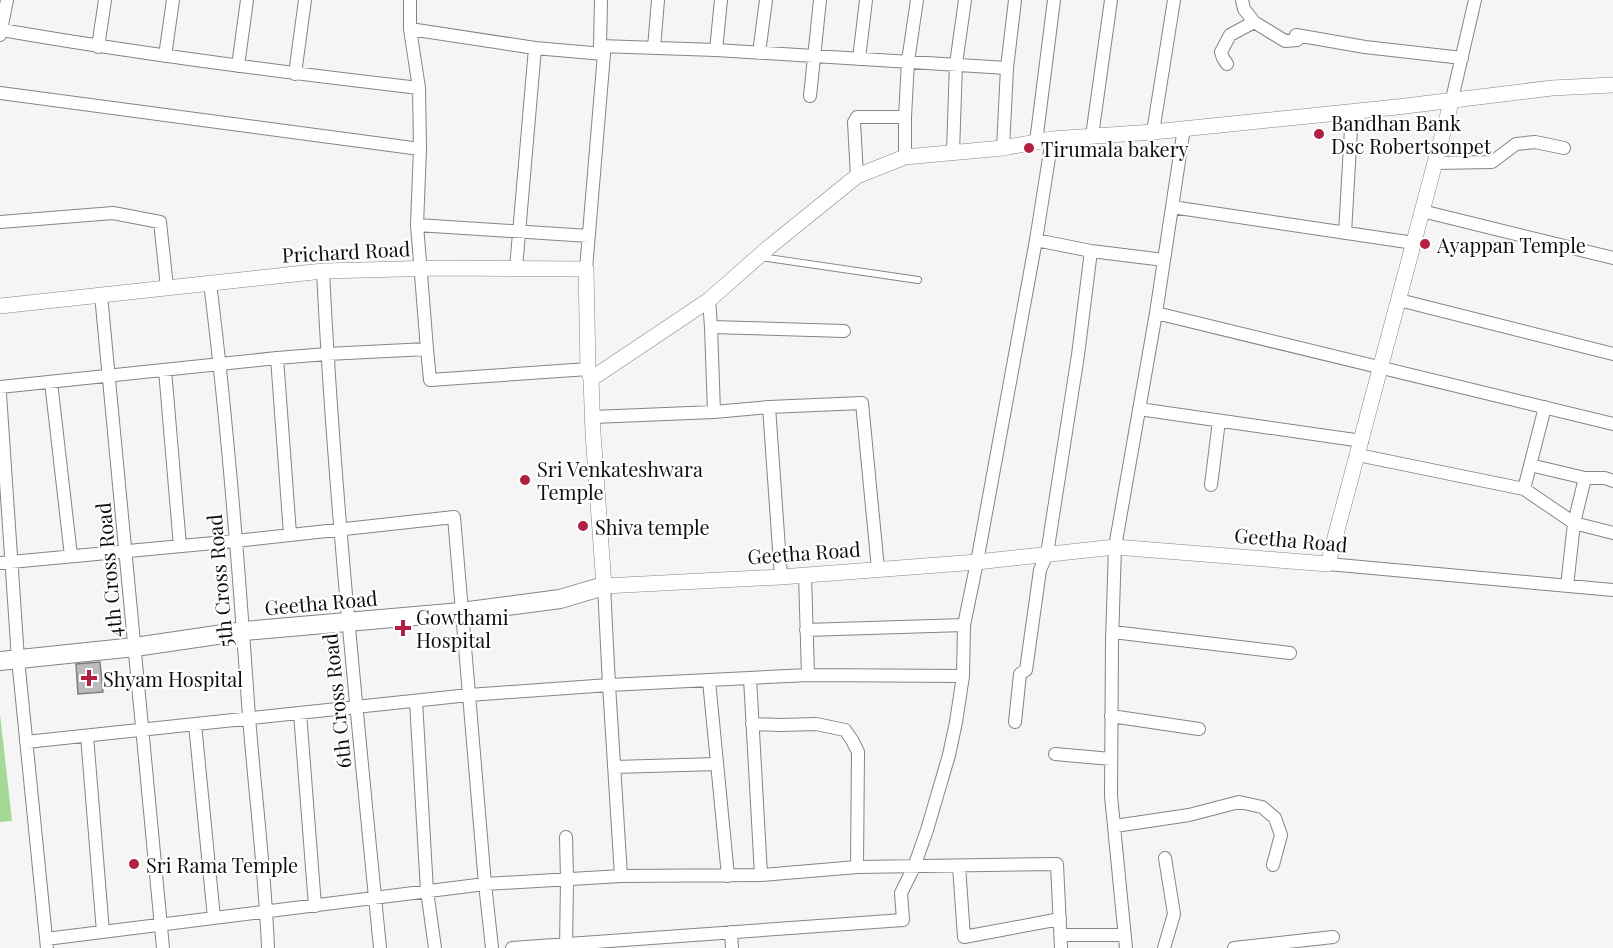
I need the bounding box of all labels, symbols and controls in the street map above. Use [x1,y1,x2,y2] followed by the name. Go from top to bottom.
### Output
[1331,109,1492,159] place label: Bandhan Bank Dsc Robertsonpet
[1312,127,1326,141] marker: Bandhan Bank Dsc Robertsonpet
[1041,135,1189,162] place label: Tirumala bakery
[1022,141,1036,155] marker: Tirumala bakery
[1436,231,1586,258] place label: Ayappan Temple
[281,234,411,268] street label: Prichard Road
[1418,237,1432,251] marker: Ayappan Temple
[537,455,703,505] place label: Sri Venkateshwara Temple
[518,473,532,487] marker: Sri Venkateshwara Temple
[89,501,127,639] street label: 4th Cross Road
[200,513,238,649] street label: 5th Cross Road
[595,513,710,540] place label: Shiva temple
[576,519,590,533] marker: Shiva temple
[1233,521,1349,557] street label: Geetha Road
[747,535,862,569] street label: Geetha Road
[263,584,379,620] street label: Geetha Road
[416,603,509,653] place label: Gowthami Hospital
[394,619,412,637] marker: Gowthami Hospital
[315,632,357,770] street label: 6th Cross Road
[103,665,243,692] place label: Shyam Hospital
[80,669,98,687] marker: Shyam Hospital
[146,851,298,878] place label: Sri Rama Temple
[127,857,141,871] marker: Sri Rama Temple

